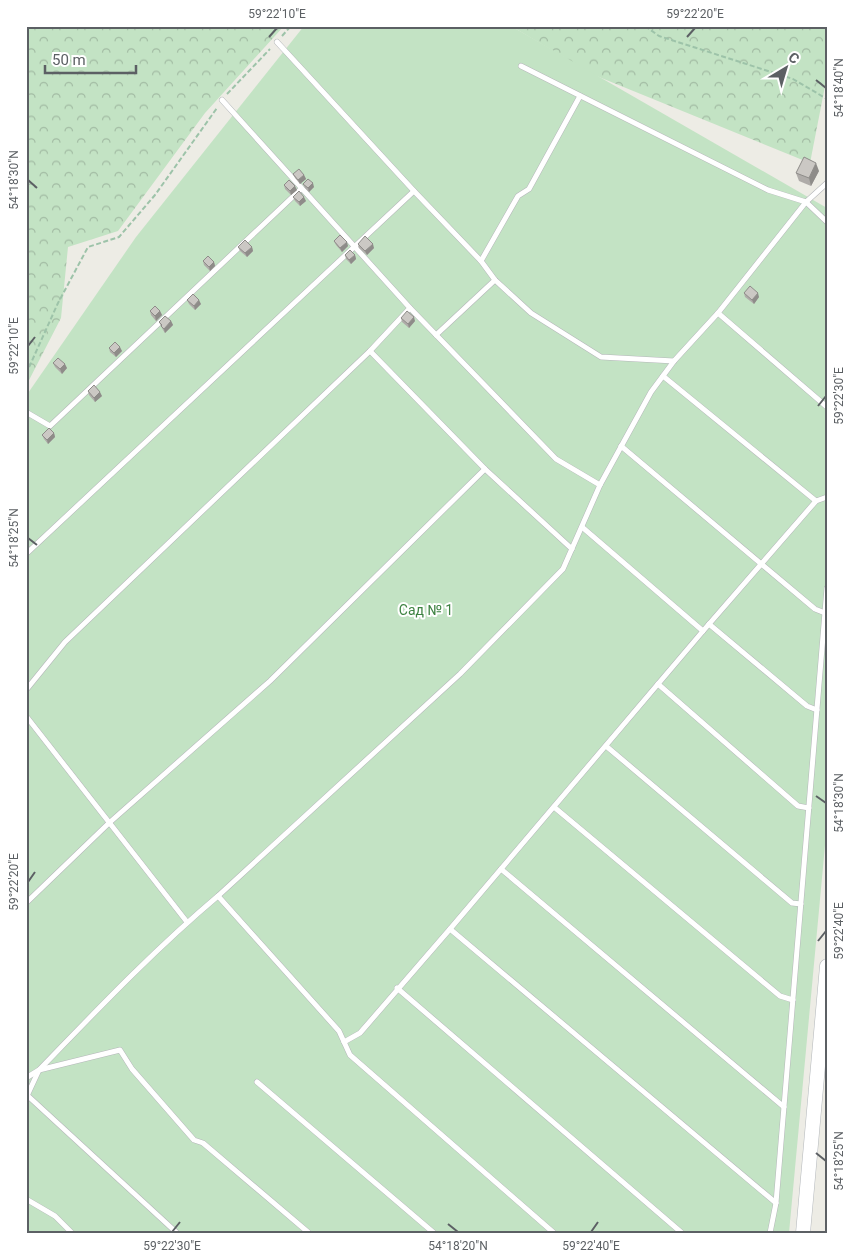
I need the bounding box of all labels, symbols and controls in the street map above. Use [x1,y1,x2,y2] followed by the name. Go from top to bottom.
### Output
[248,7,306,21] text: 59°22'10"E
[666,7,724,21] text: 59°22'20"E
[45,42,136,74] scale bar
[760,42,810,92] north arrow
[785,49,803,67] text: С
[52,51,86,69] text: 50 m
[832,58,846,118] text: 54°18'40"N
[7,150,21,210] text: 54°18'30"N
[7,317,21,375] text: 59°22'10"E
[832,367,846,425] text: 59°22'30"E
[7,508,21,568] text: 54°18'25"N
[399,602,453,618] park label: Сад № 1
[832,773,846,833] text: 54°18'30"N
[7,853,21,911] text: 59°22'20"E
[832,902,846,960] text: 59°22'40"E
[832,1131,846,1191] text: 54°18'25"N
[143,1239,201,1253] text: 59°22'30"E
[428,1239,488,1253] text: 54°18'20"N
[562,1239,620,1253] text: 59°22'40"E

